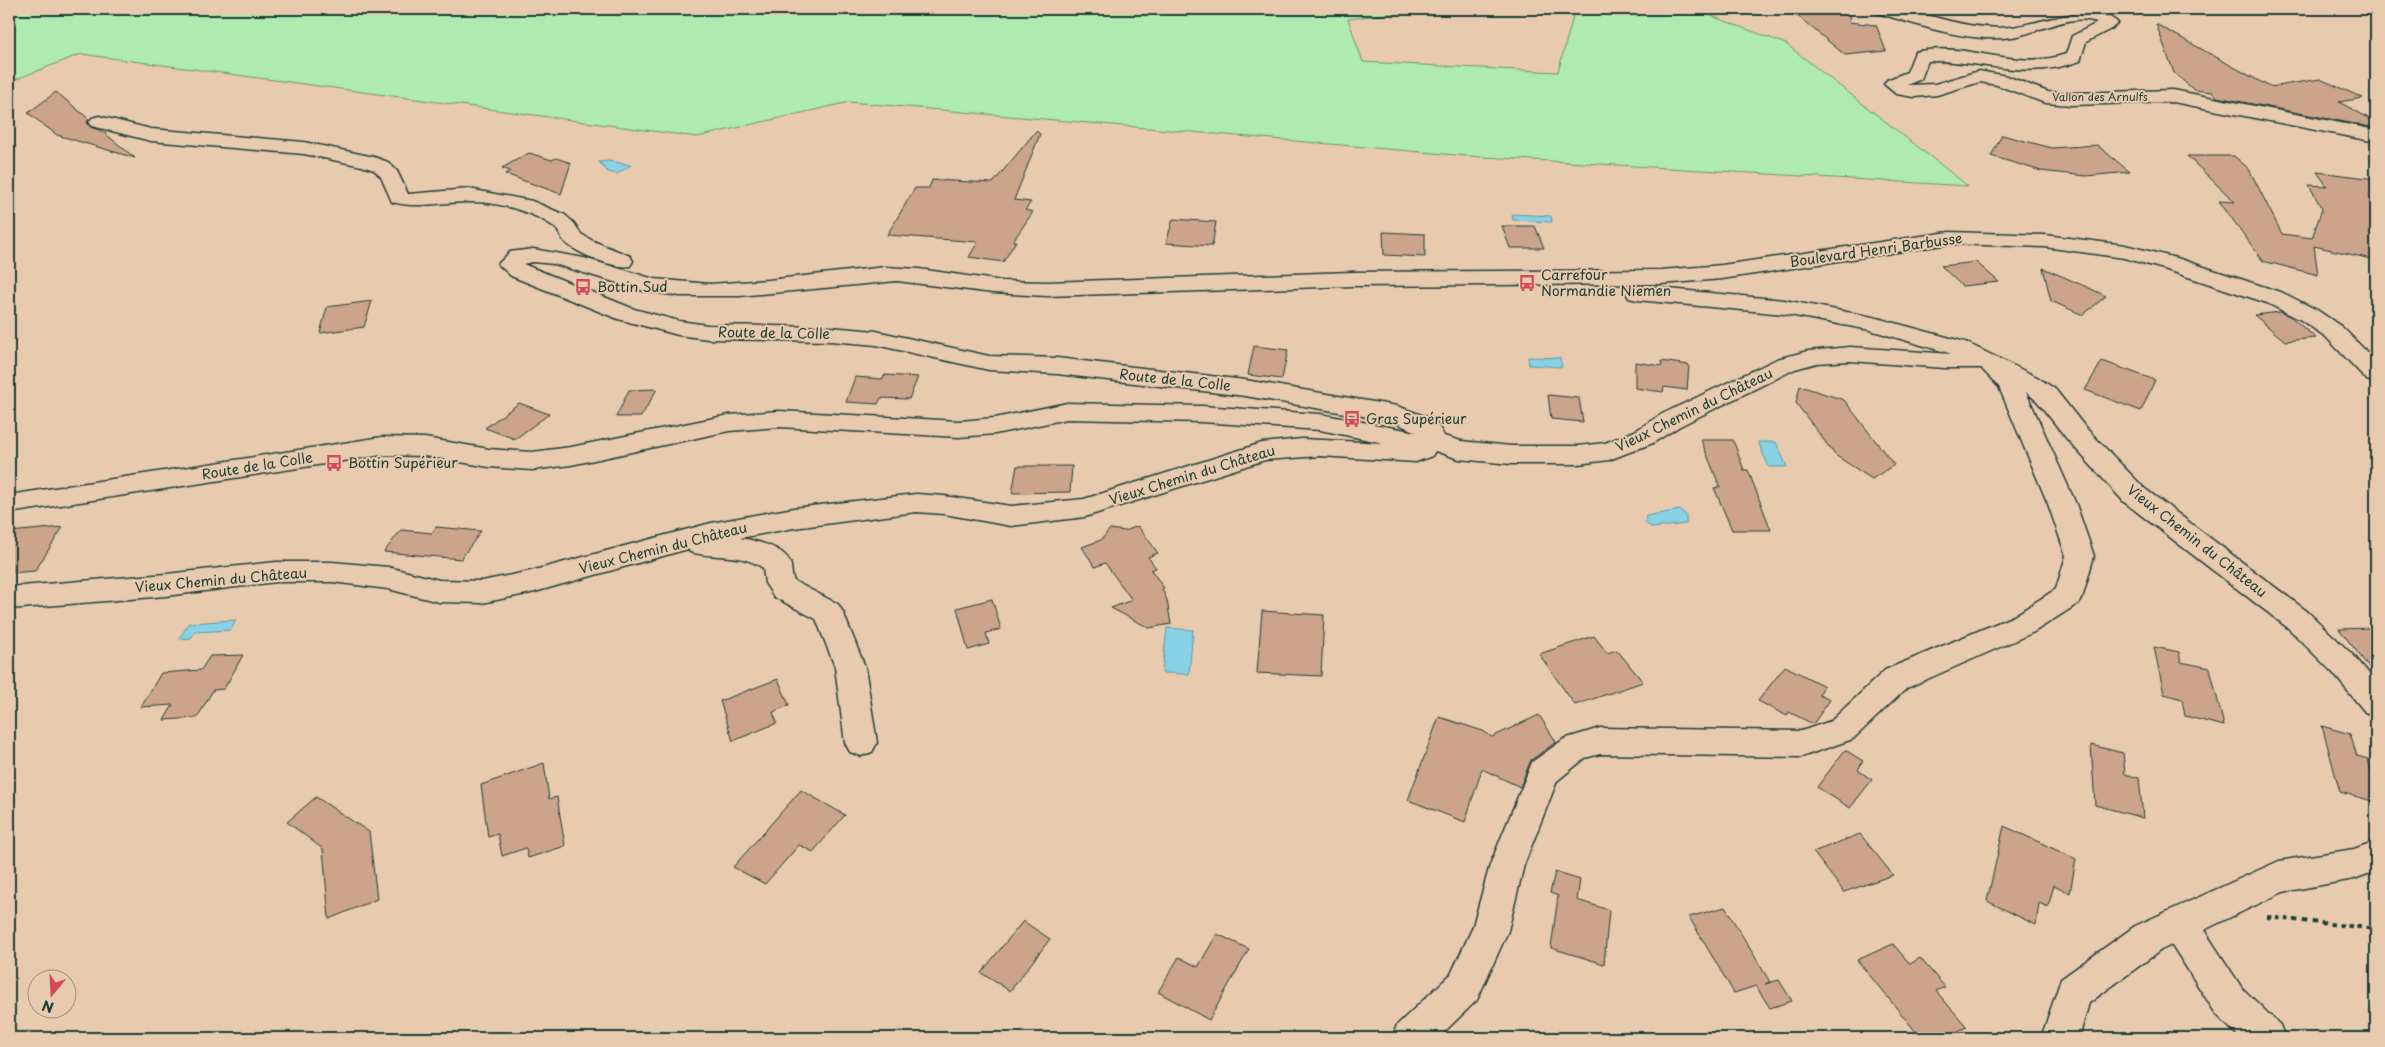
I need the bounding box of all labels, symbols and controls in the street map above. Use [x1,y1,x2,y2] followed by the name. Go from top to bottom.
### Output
[2052,88,2148,105] street label: Vallon des Arnulfs
[1788,227,1964,272] street label: Boulevard Henri Barbusse
[1541,264,1671,301] place label: Carrefour Normandie Niemen
[1517,273,1537,293] bus stop icon: Carrefour Normandie Niemen
[597,276,668,297] place label: Bottin Sud
[573,277,593,297] bus stop icon: Bottin Sud
[718,321,831,344] street label: Route de la Colle
[1612,362,1776,457] street label: Vieux Chemin du Château
[1118,363,1232,396] street label: Route de la Colle
[1366,408,1467,429] place label: Gras Supérieur
[1342,409,1362,429] bus stop icon: Gras Supérieur
[1106,439,1277,510] street label: Vieux Chemin du Château
[200,446,314,485] street label: Route de la Colle
[348,452,458,473] place label: Bottin Supérieur
[324,453,344,473] bus stop icon: Bottin Supérieur
[2123,479,2272,602] street label: Vieux Chemin du Château
[577,516,749,579] street label: Vieux Chemin du Château
[134,562,308,597] street label: Vieux Chemin du Château
[28,970,78,1020] north arrow
[39,995,56,1019] text: N

